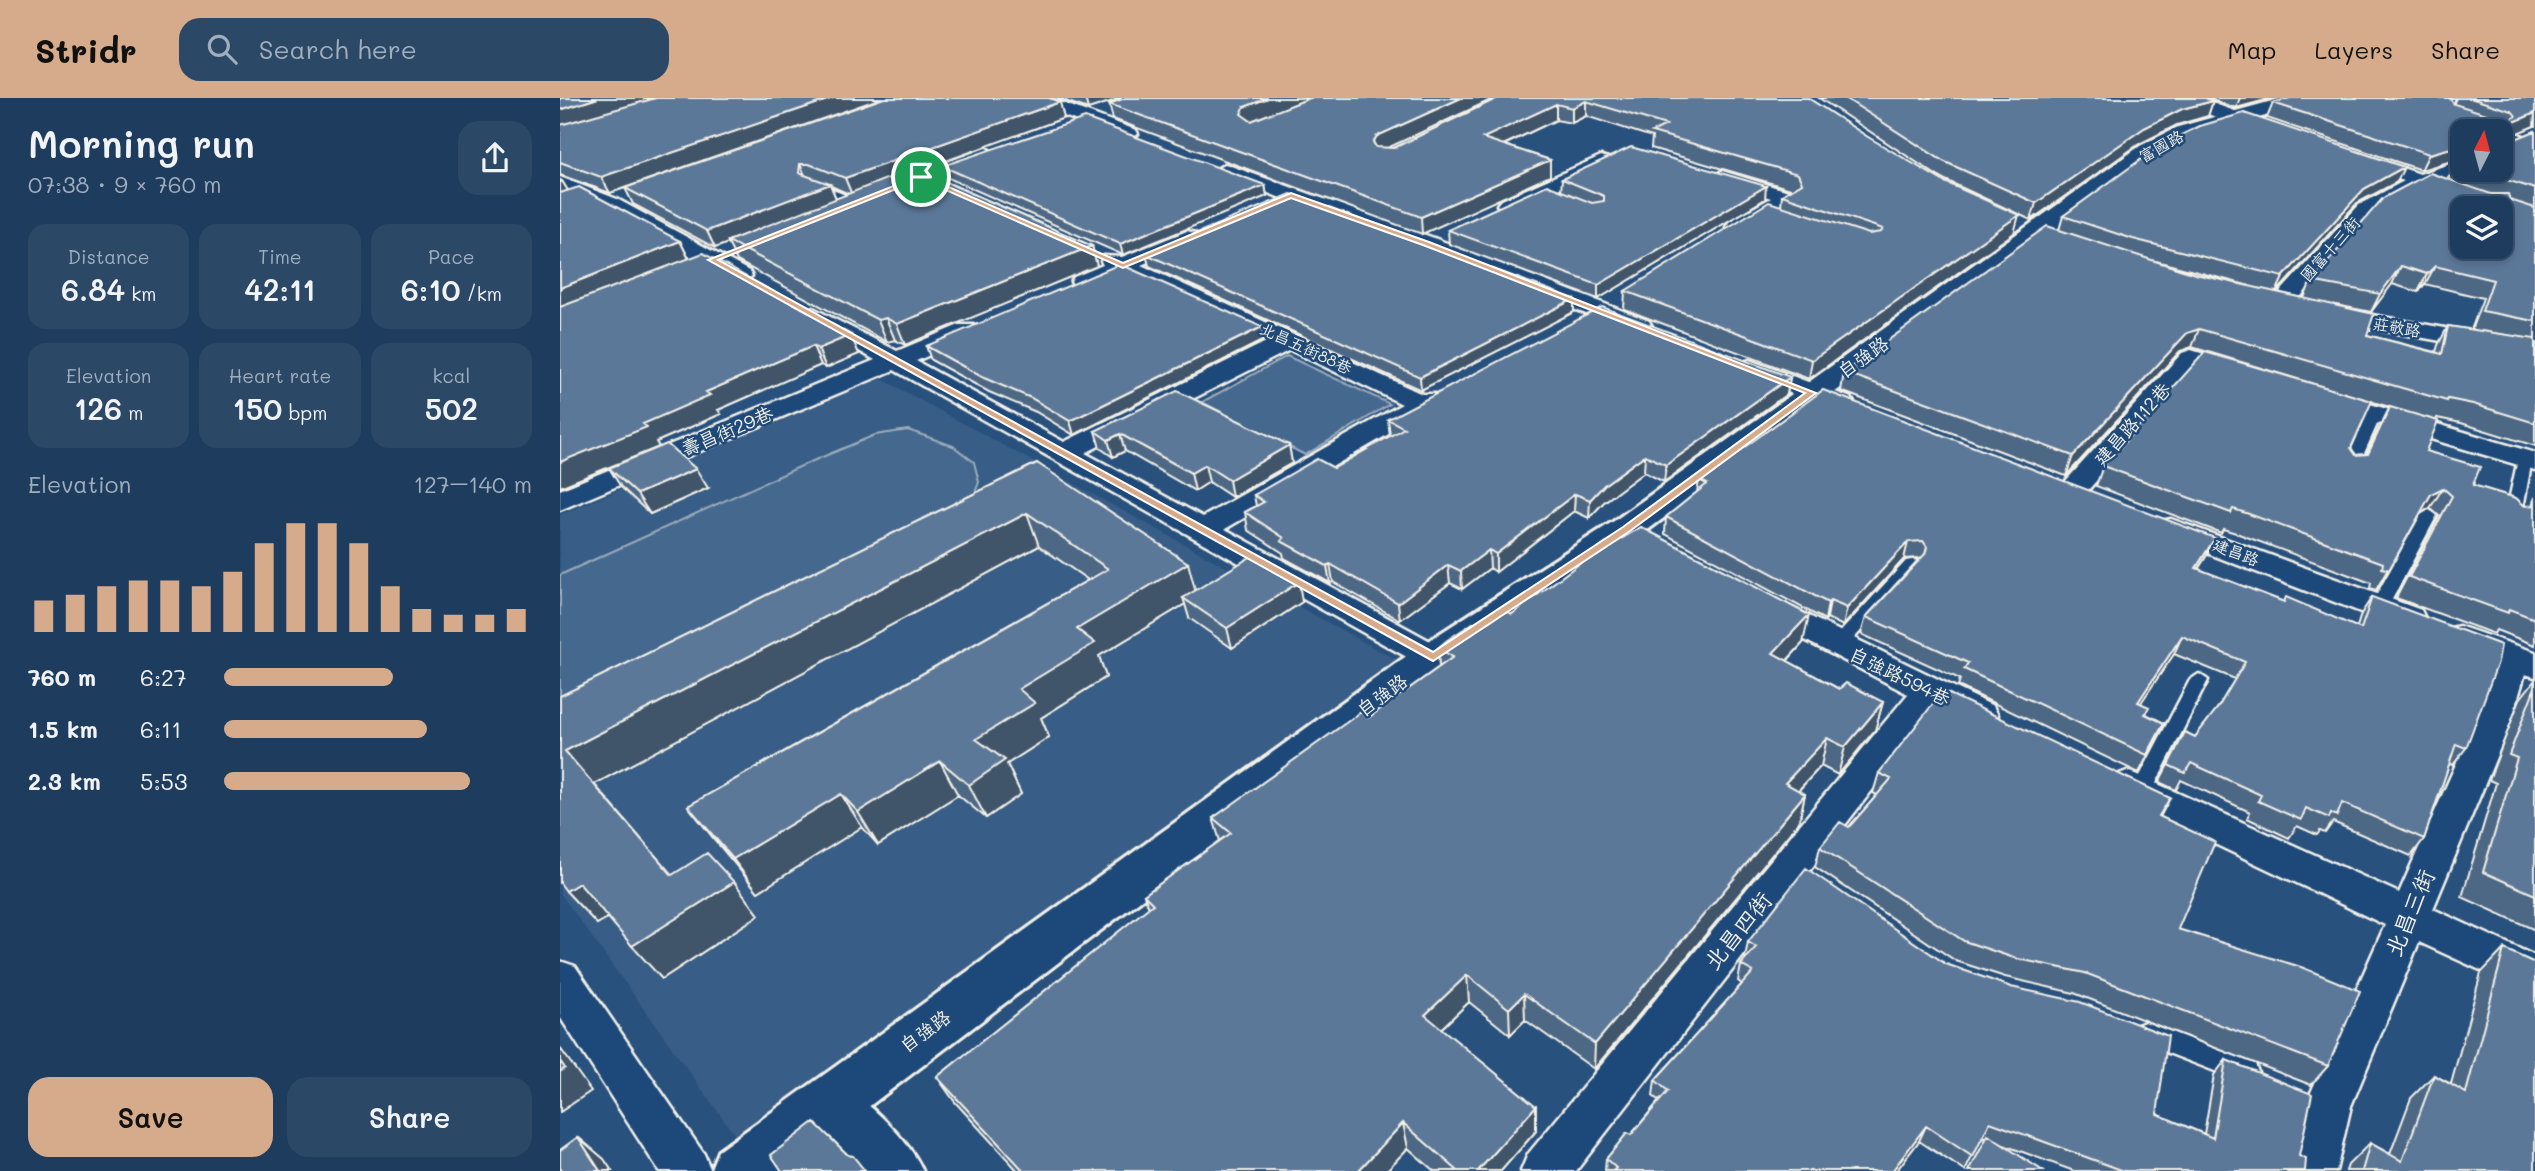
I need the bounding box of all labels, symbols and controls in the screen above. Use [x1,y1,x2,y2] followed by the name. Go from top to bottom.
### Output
[179,18,669,81] search box
[35,28,137,71] text: Stridr
[203,30,241,68] icon: search
[259,32,417,66] text: Search here
[2228,34,2276,65] text: Map
[2314,34,2393,65] text: Layers
[2431,34,2500,65] text: Share
[28,118,255,168] text: Morning run
[2450,119,2513,182] north arrow
[2450,119,2513,259] map controls
[458,121,532,195] button: share
[2135,125,2187,166] street label: 富國路
[891,147,951,207] pin
[902,158,940,196] icon: arrive
[28,169,222,199] text: 07:38 · 9 × 760 m
[2450,196,2513,259] button: layers
[2295,212,2364,285] street label: 國富十三街
[68,244,150,269] text: Distance
[258,244,302,269] text: Time
[428,244,475,269] text: Pace
[61,269,125,309] text: 6.84
[244,269,316,309] text: 42:11
[401,269,461,309] text: 6:10
[125,281,156,306] text: km
[461,281,502,306] text: /km
[2372,312,2423,341] street label: 莊敬路
[1257,317,1356,378] street label: 北昌五街88巷
[1832,330,1893,383] street label: 自強路
[66,363,151,388] text: Elevation
[229,363,331,388] text: Heart rate
[432,363,470,388] text: kcal
[2088,377,2176,471] street label: 建昌路112巷
[74,388,122,428] text: 126
[233,388,282,428] text: 150
[425,388,478,428] text: 502
[122,400,143,425] text: m
[282,400,327,425] text: bpm
[677,400,777,461] street label: 壽昌街29巷
[28,469,131,499] text: Elevation
[414,469,532,499] text: 127–140 m
[2210,533,2262,570] street label: 建昌路
[1846,640,1955,711] street label: 自強路594巷
[28,662,96,692] text: 760 m
[140,662,187,692] text: 6:27
[1351,668,1412,721] street label: 自強路
[28,714,98,744] text: 1.5 km
[140,714,182,744] text: 6:11
[28,766,101,796] text: 2.3 km
[140,766,187,796] text: 5:53
[2377,864,2441,961] street label: 北昌三街
[1697,885,1778,976] street label: 北昌四街
[894,1004,955,1057] street label: 自強路
[28,1077,273,1157] button: Save
[287,1077,532,1157] button: Share

